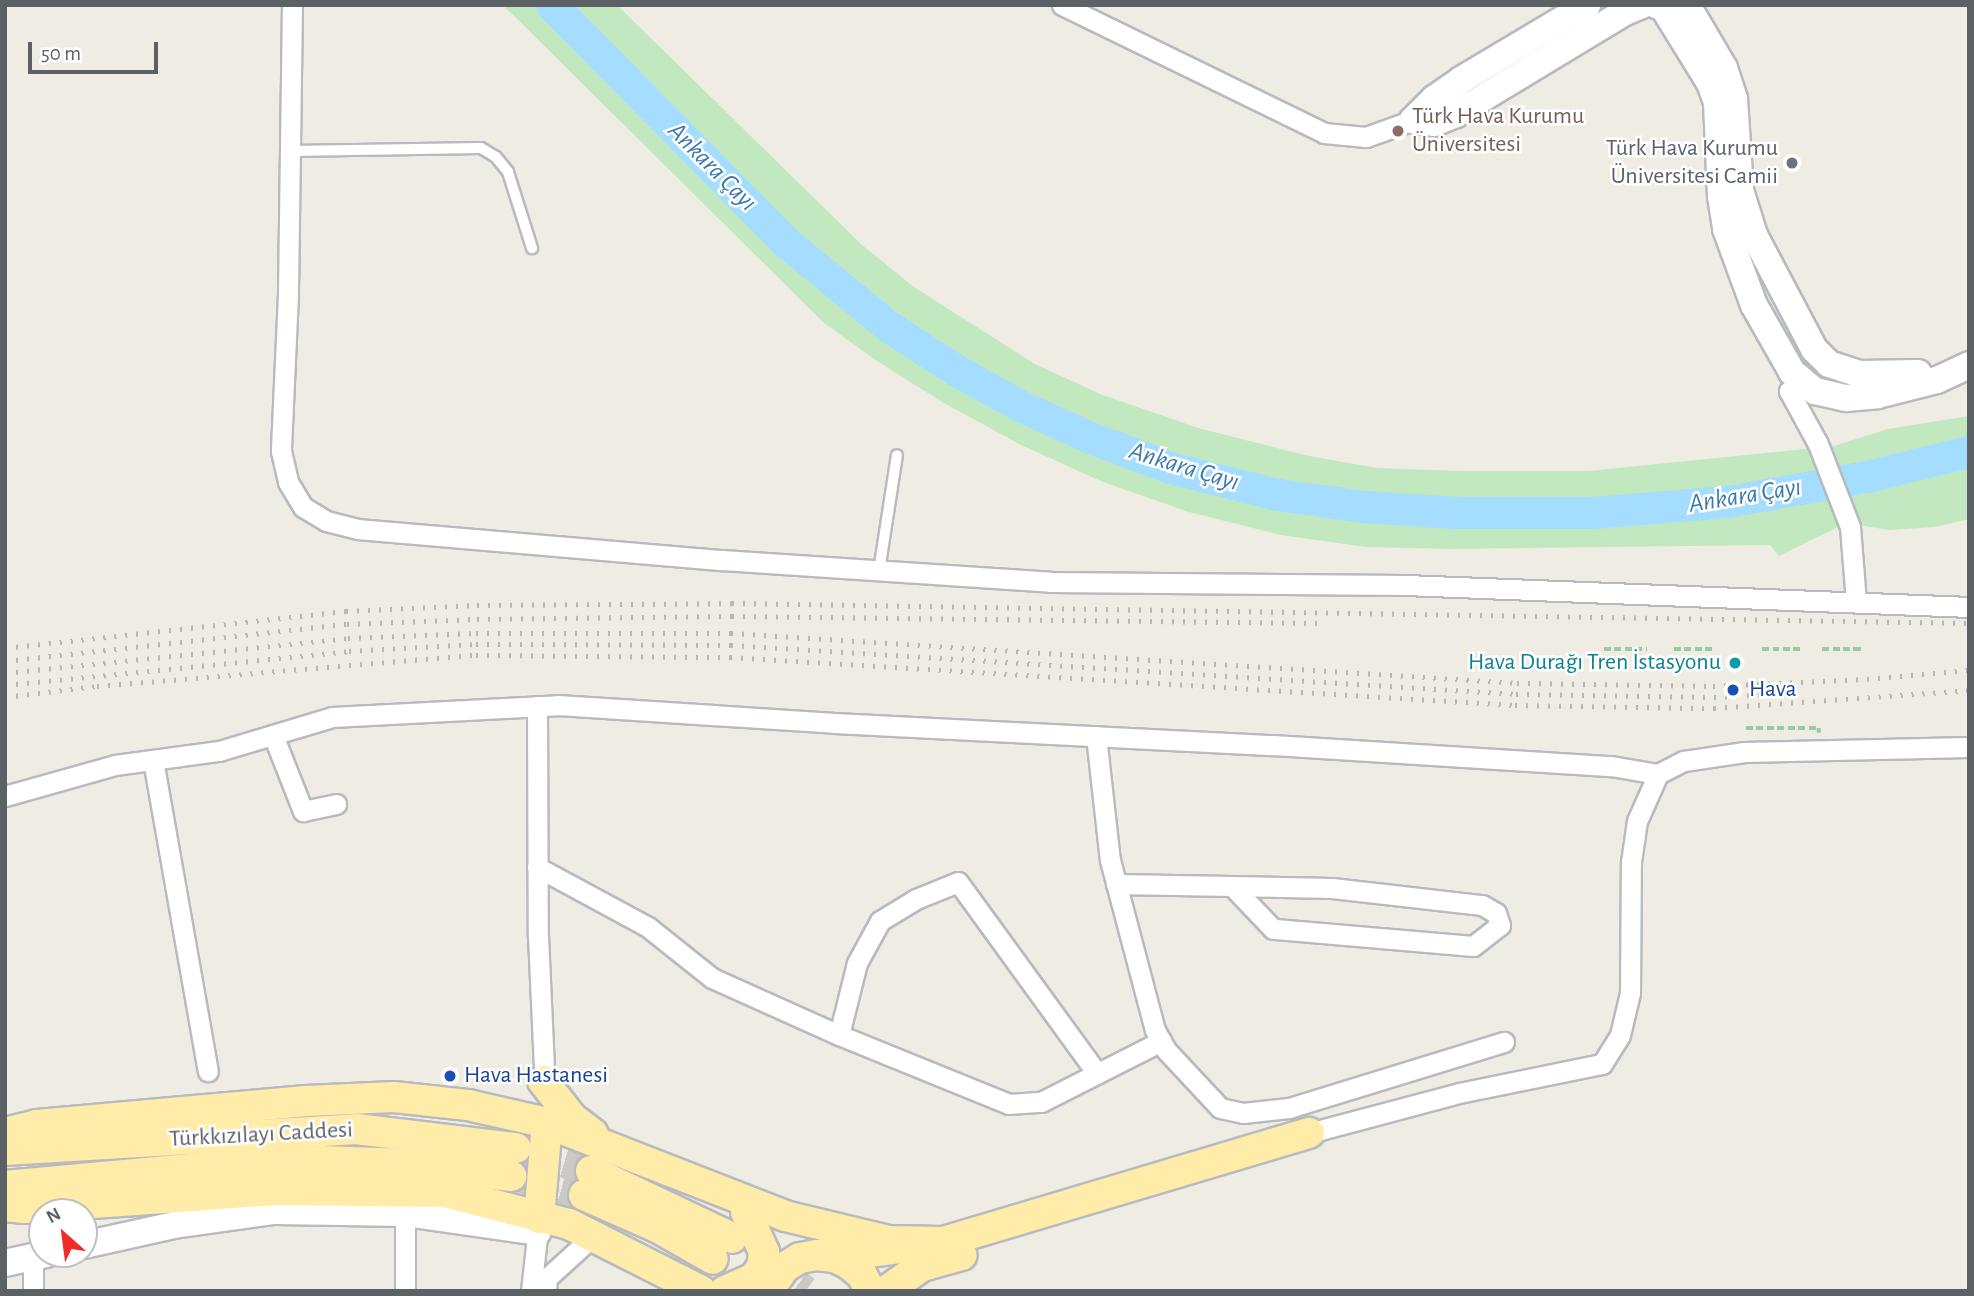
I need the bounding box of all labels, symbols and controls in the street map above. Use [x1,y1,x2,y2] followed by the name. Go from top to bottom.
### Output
[32,28,161,72] scale bar
[41,43,81,64] text: 50 m
[1412,103,1584,159] place label: Türk Hava Kurumu Üniversitesi
[661,116,763,218] water label: Ankara Çayı
[1390,123,1406,139] marker: Türk Hava Kurumu Üniversitesi
[1606,135,1778,191] place label: Türk Hava Kurumu Üniversitesi Camii
[1784,155,1800,171] marker: Türk Hava Kurumu Üniversitesi Camii
[1125,436,1243,498] water label: Ankara Çayı
[1687,472,1803,520] water label: Ankara Çayı
[1468,649,1721,677] place label: Hava Durağı Tren İstasyonu
[1727,655,1743,671] marker: Hava Durağı Tren İstasyonu
[1749,676,1797,704] place label: Hava
[1723,680,1743,700] marker: Hava
[464,1062,608,1090] place label: Hava Hastanesi
[442,1068,458,1084] marker: Hava Hastanesi
[168,1116,354,1154] street label: Türkkızılayı Caddesi
[28,1198,98,1268] north arrow
[44,1204,64,1227] text: N

